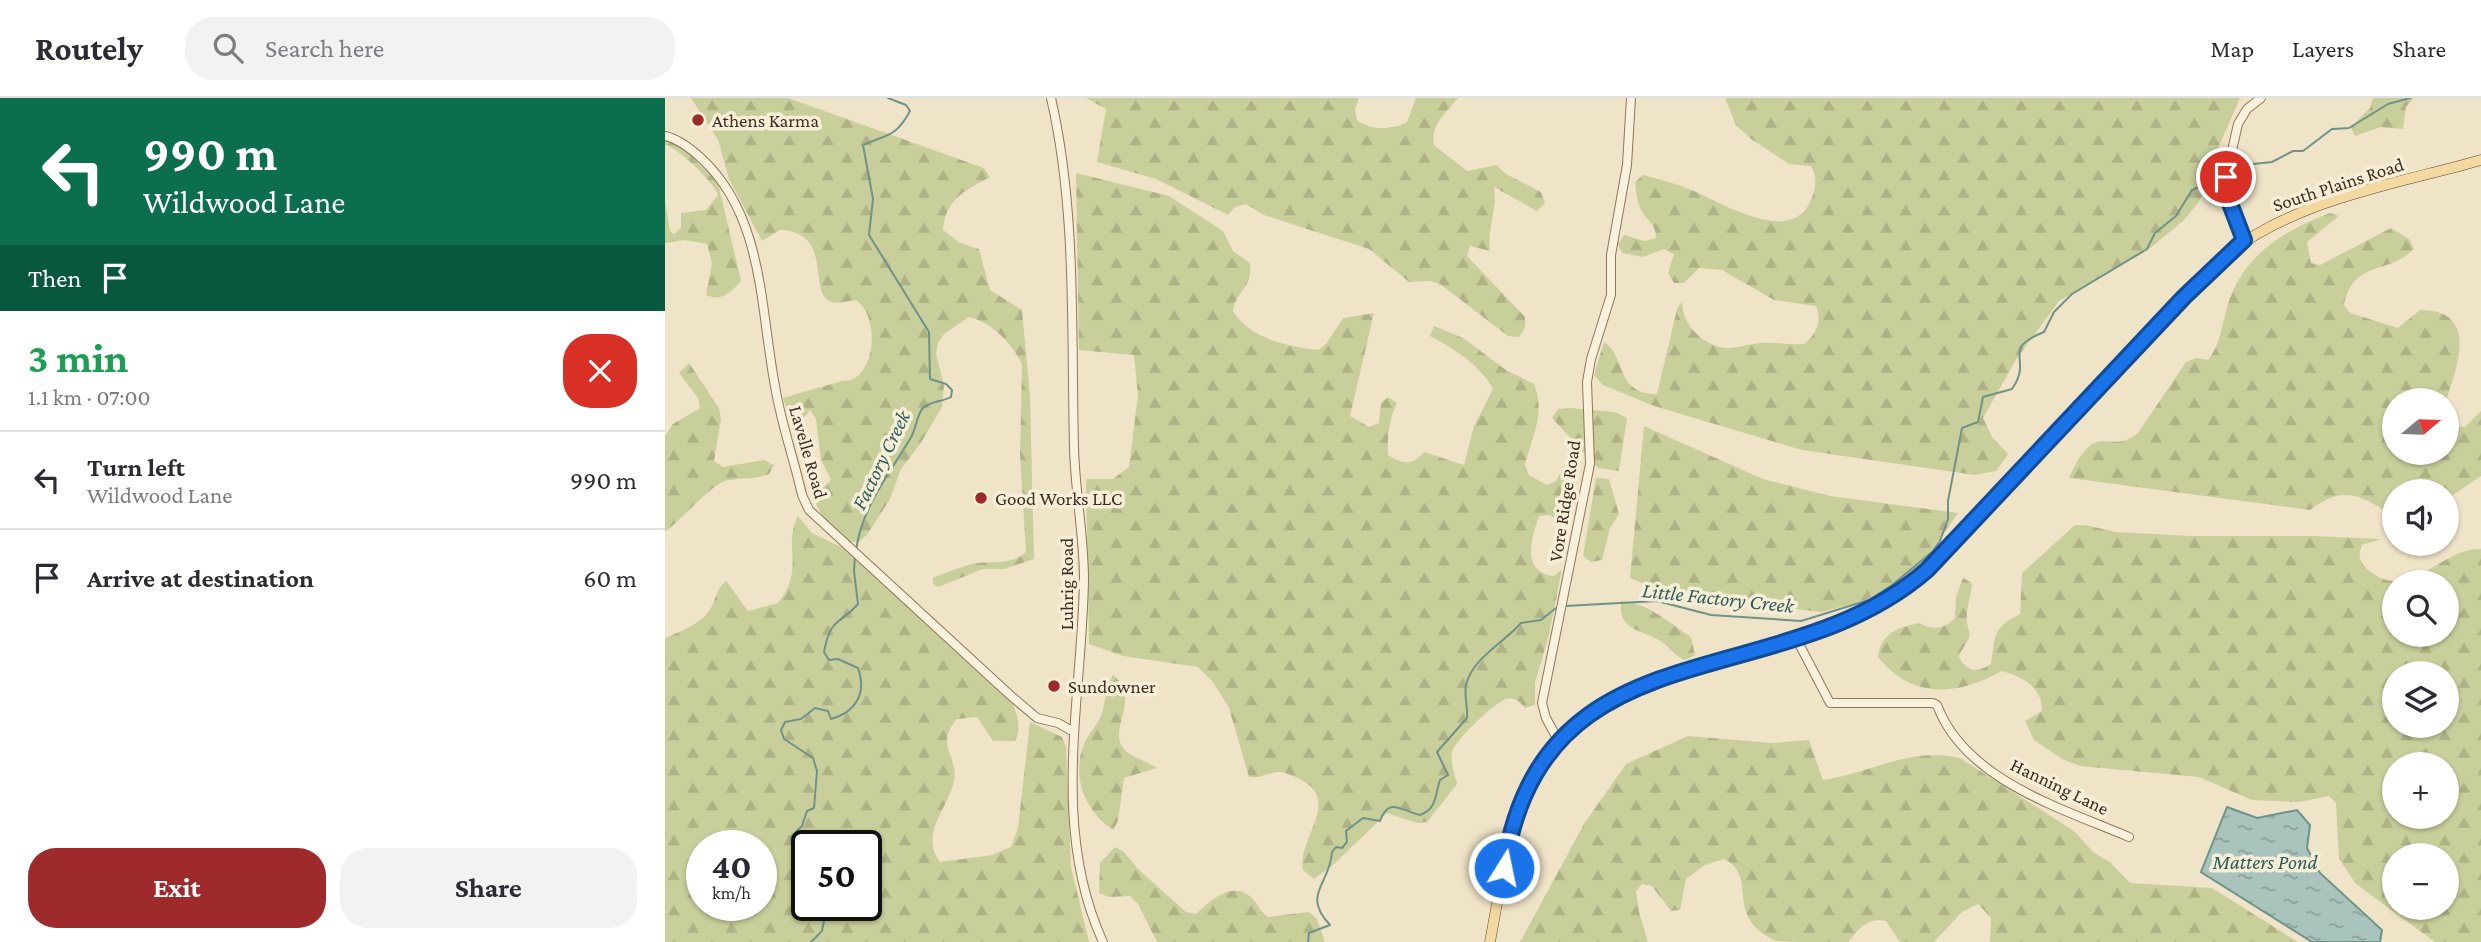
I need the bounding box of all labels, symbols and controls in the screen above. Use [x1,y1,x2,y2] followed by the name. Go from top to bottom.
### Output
[185,17,675,80] search box
[209,29,247,67] icon: search
[35,30,143,67] text: Routely
[265,34,384,63] text: Search here
[2210,35,2254,62] text: Map
[2292,35,2354,62] text: Layers
[2392,35,2446,62] text: Share
[712,110,819,131] place label: Athens Karma
[690,112,706,128] marker: Athens Karma
[28,126,119,217] icon: left
[143,126,277,181] text: 990 m
[2196,147,2256,207] pin
[2270,153,2406,216] street label: South Plains Road
[2207,158,2245,196] icon: arrive
[143,184,345,220] text: Wildwood Lane
[96,259,134,297] icon: arrive
[28,264,82,293] text: Then
[28,334,128,381] text: 3 min
[563,334,637,408] button: close
[28,384,150,410] text: 1.1 km · 07:00
[2382,388,2459,466] north arrow
[2382,388,2459,920] map controls
[785,403,832,501] street label: Lavelle Road
[847,406,916,513] water label: Factory Creek
[1545,439,1584,563] street label: Vore Ridge Road
[87,453,185,482] text: Turn left
[28,461,66,499] icon: left
[570,466,637,495] text: 990 m
[2382,479,2459,556] button: sound
[87,482,232,508] text: Wildwood Lane
[995,488,1122,509] place label: Good Works LLC
[973,490,989,506] marker: Good Works LLC
[1056,538,1077,630] street label: Luhrig Road
[28,559,66,597] icon: arrive
[87,564,314,593] text: Arrive at destination
[583,564,637,593] text: 60 m
[2382,570,2459,647] button: search
[1641,578,1796,618] water label: Little Factory Creek
[2382,661,2459,738] button: layers
[1068,676,1156,697] place label: Sundowner
[1046,678,1062,694] marker: Sundowner
[2382,752,2459,829] button: +
[2007,754,2112,819] street label: Hanning Lane
[791,830,882,921] speed limit sign: 50
[1467,831,1541,905] position arrow
[2382,843,2459,920] button: −
[711,847,752,886] text: 40
[28,848,326,928] button: Exit
[340,848,637,928] button: Share
[2212,850,2319,874] water label: Matters Pond
[712,883,751,903] text: km/h

